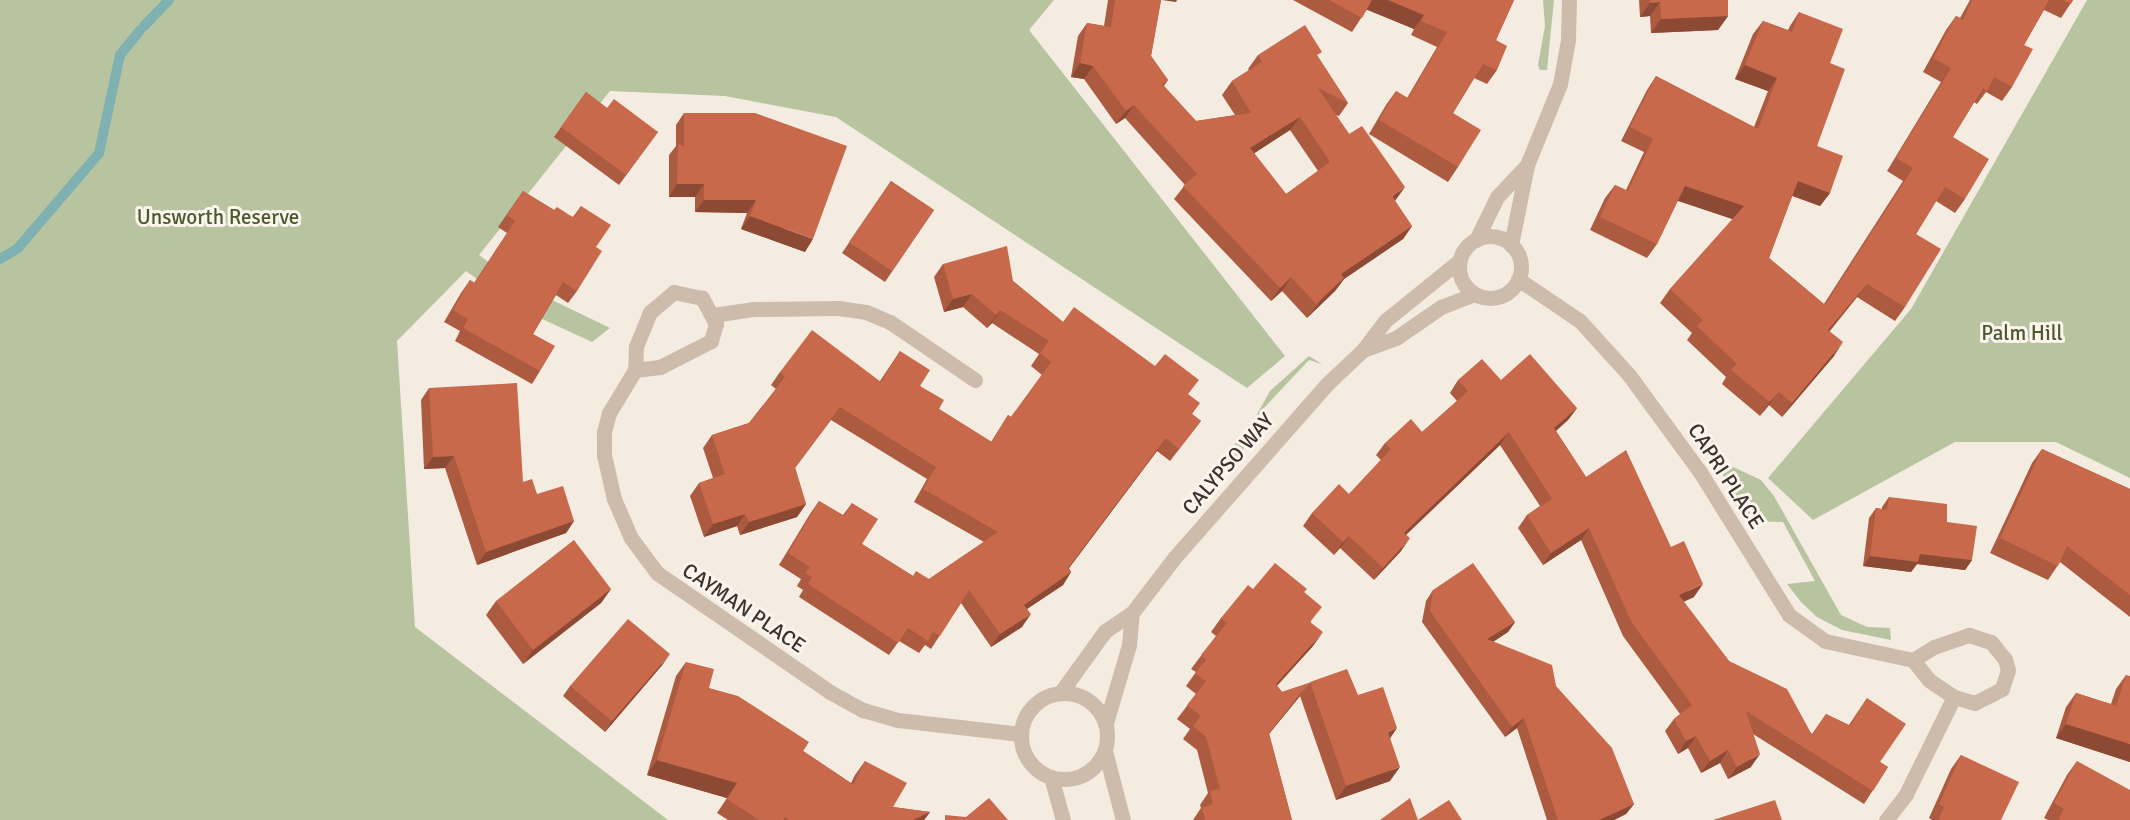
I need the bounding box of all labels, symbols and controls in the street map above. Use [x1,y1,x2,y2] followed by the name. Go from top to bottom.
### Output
[137,204,299,230] park label: Unsworth Reserve
[1981,320,2063,346] park label: Palm Hill
[1177,408,1279,520] street label: CALYPSO WAY
[1683,419,1769,533] street label: CAPRI PLACE
[678,558,810,658] street label: CAYMAN PLACE

